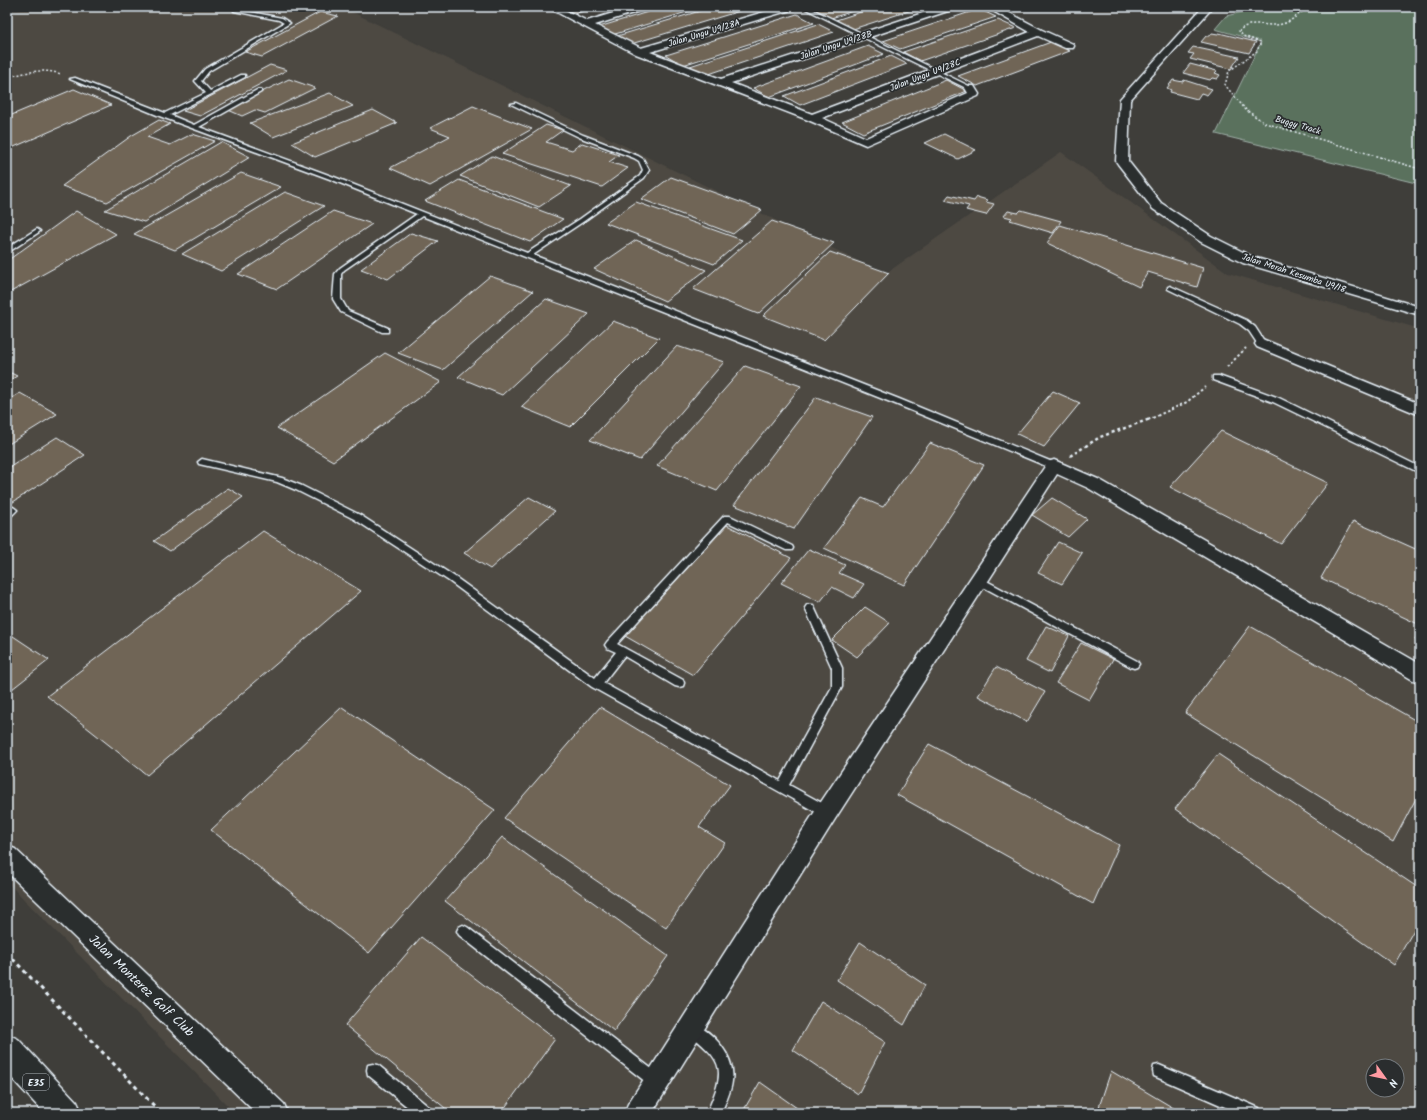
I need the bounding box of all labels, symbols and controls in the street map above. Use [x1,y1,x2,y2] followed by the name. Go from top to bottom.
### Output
[666,15,743,52] street label: Jalan Ungu U9/28A
[798,27,874,64] street label: Jalan Ungu U9/28B
[888,55,963,96] street label: Jalan Ungu U9/28C
[1273,112,1323,139] street label: Buggy Track
[1240,250,1348,298] street label: Jalan Merah Kesumba U9/18
[83,930,199,1042] street label: Jalan Monterez Golf Club
[1365,1058,1405,1098] north arrow
[23,1074,49,1090] road number: E35
[1383,1075,1402,1091] text: N

